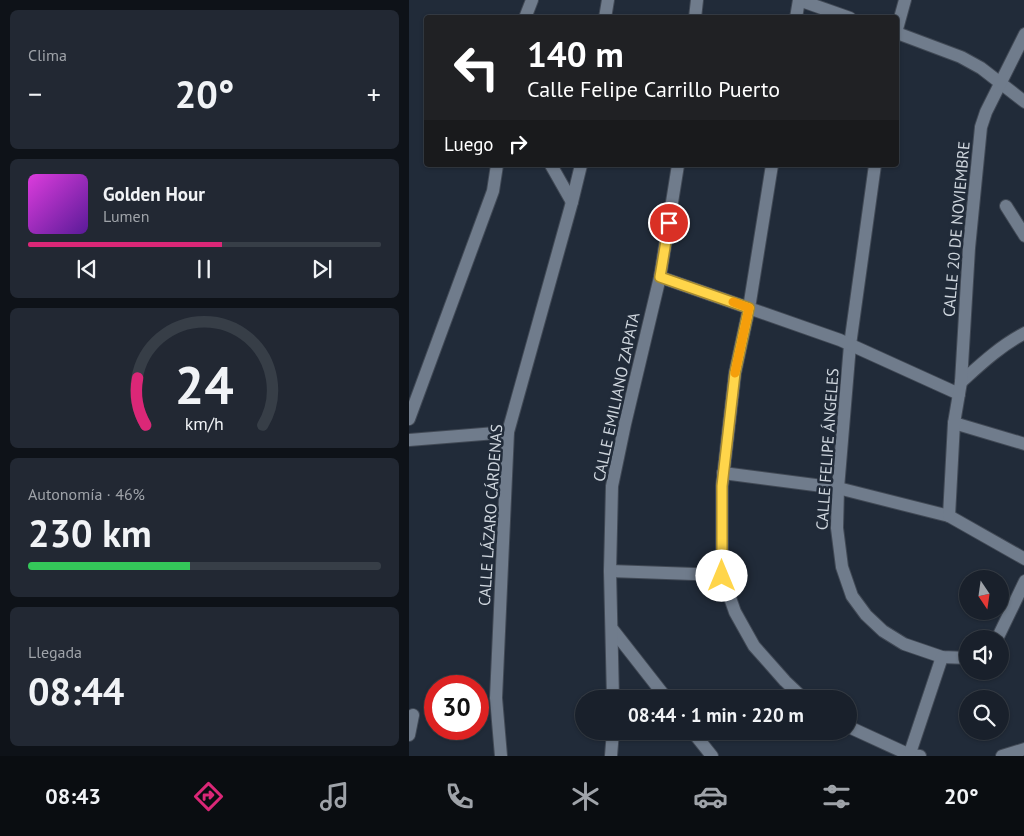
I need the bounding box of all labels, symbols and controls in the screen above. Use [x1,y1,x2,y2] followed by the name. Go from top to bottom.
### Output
[527,31,624,77] text: 140 m
[444,35,509,100] icon: left
[28,45,67,65] text: Clima
[175,69,234,118] text: 20°
[28,75,42,112] text: −
[367,75,381,112] text: +
[527,75,780,103] text: Calle Felipe Carrillo Puerto
[504,130,532,158] icon: right
[444,132,494,156] text: Luego
[938,140,974,318] street label: CALLE 20 DE NOVIEMBRE
[103,182,205,206] text: Golden Hour
[648,202,690,244] pin
[103,206,149,226] text: Lumen
[655,209,683,237] icon: arrive
[73,255,101,283] icon: previous
[190,255,218,283] icon: pause
[308,255,336,283] icon: next
[588,310,644,483] street label: CALLE EMILIANO ZAPATA
[175,351,234,418] text: 24
[811,367,843,531] street label: CALLE FELIPE ÁNGELES
[185,412,224,435] text: km/h
[474,424,506,606] street label: CALLE LÁZARO CÁRDENAS
[28,484,145,504] text: Autonomía · 46%
[28,508,152,557] text: 230 km
[695,549,747,601] position arrow
[959,570,1009,620] north arrow
[959,570,1009,740] map controls
[959,630,1009,680] button: sound
[28,642,82,662] text: Llegada
[28,666,124,715] text: 08:44
[424,675,489,740] speed limit sign: 30
[959,690,1009,740] button: search
[628,703,804,727] text: 08:44 · 1 min · 220 m
[191,779,226,814] icon: directions
[317,779,352,814] icon: music
[442,779,477,814] icon: phone
[568,779,603,814] icon: climate
[693,779,728,814] icon: car
[819,779,854,814] icon: filters
[45,782,101,810] text: 08:43
[944,782,979,810] text: 20°

